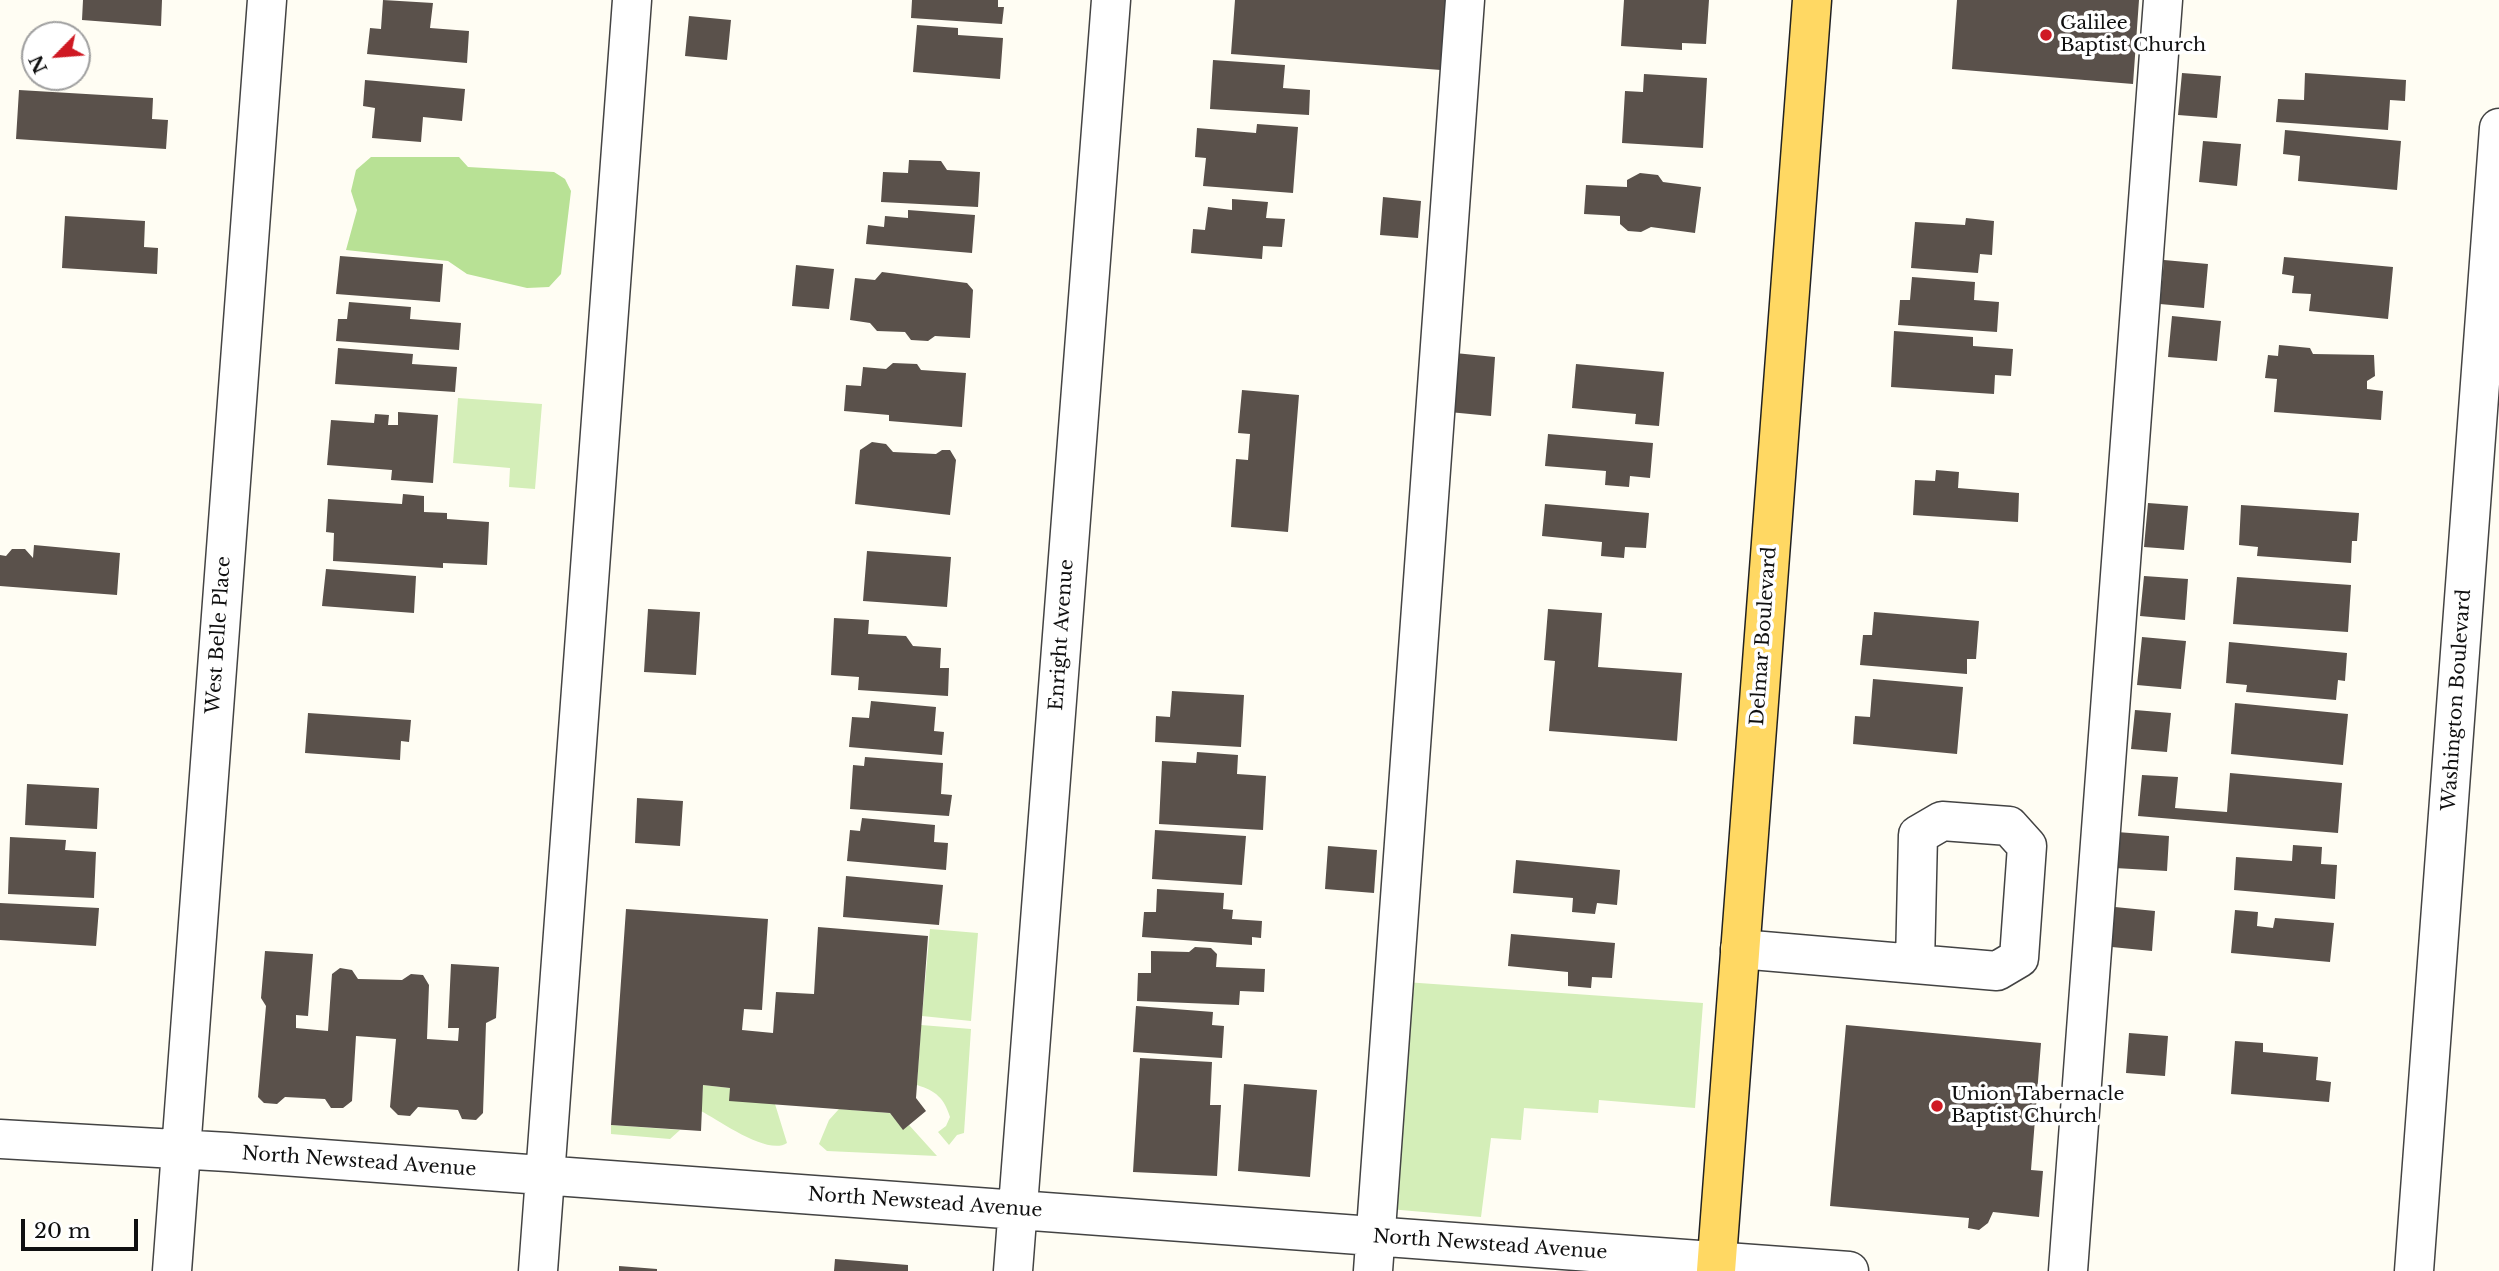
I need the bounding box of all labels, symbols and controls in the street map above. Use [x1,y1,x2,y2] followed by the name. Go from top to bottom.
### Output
[2060,13,2206,57] place label: Galilee Baptist Church
[21,21,91,91] north arrow
[2038,27,2054,43] marker: Galilee Baptist Church
[24,51,53,77] text: N
[1746,546,1782,726] street label: Delmar Boulevard
[202,555,236,715] street label: West Belle Place
[1045,558,1079,712] street label: Enright Avenue
[2438,588,2476,812] street label: Washington Boulevard
[1951,1084,2124,1128] place label: Union Tabernacle Baptist Church
[1929,1098,1945,1114] marker: Union Tabernacle Baptist Church
[241,1142,477,1182] street label: North Newstead Avenue
[807,1183,1043,1223] street label: North Newstead Avenue
[24,1204,142,1248] scale bar
[34,1218,91,1244] text: 20 m
[1372,1225,1608,1265] street label: North Newstead Avenue

